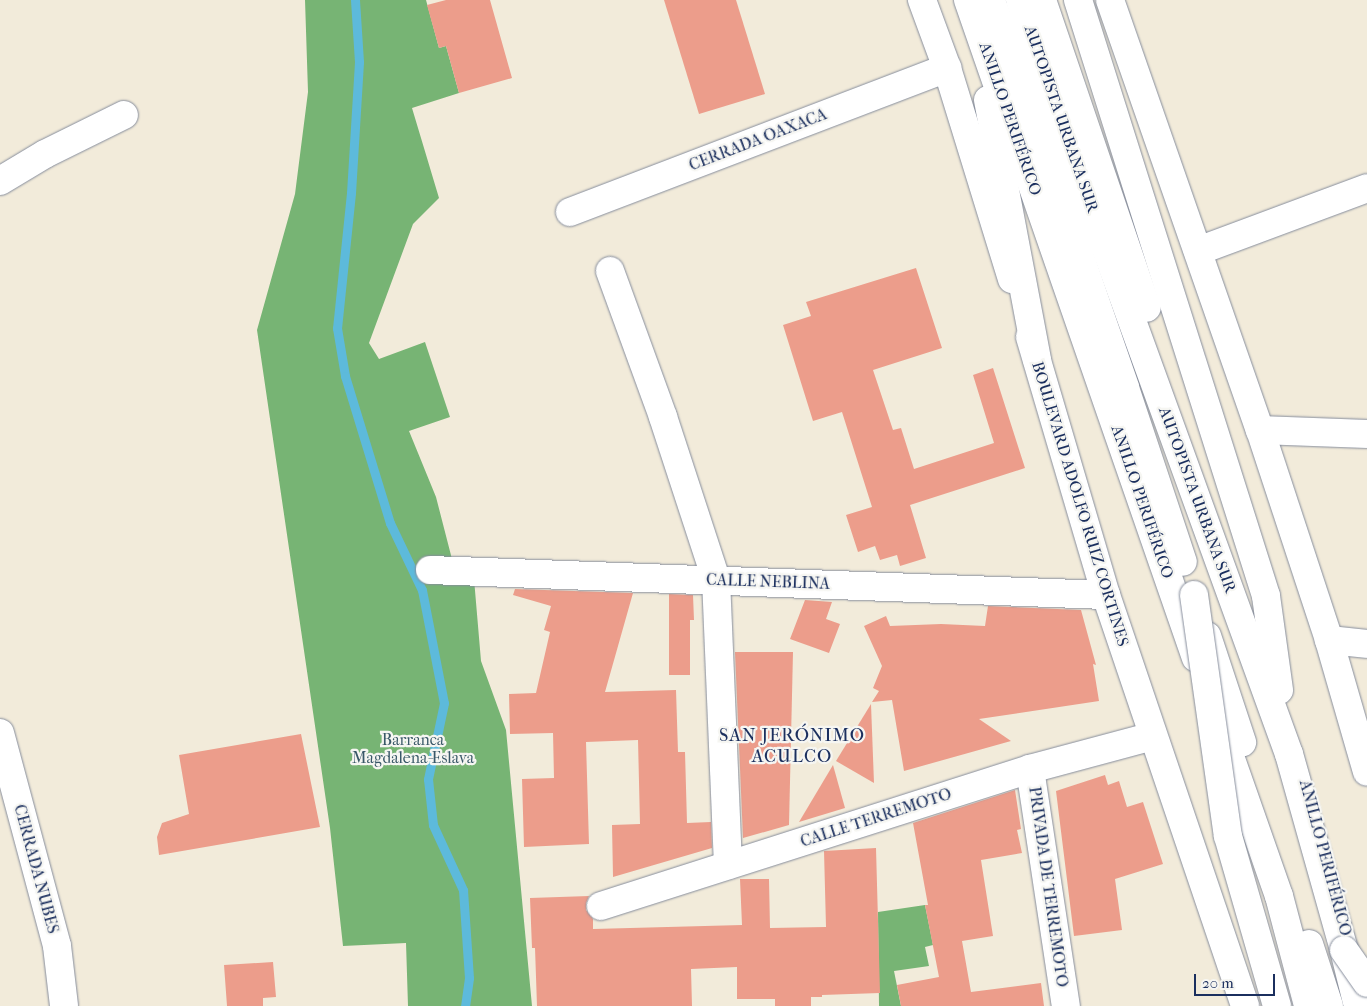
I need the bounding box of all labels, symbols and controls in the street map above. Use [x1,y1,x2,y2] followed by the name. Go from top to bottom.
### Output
[1020,23,1102,215] street label: AUTOPISTA URBANA SUR
[975,40,1045,198] street label: ANILLO PERIFÉRICO
[686,105,830,175] street label: CERRADA OAXACA
[1027,359,1133,649] street label: BOULEVARD ADOLFO RUIZ CORTINES
[1154,404,1240,596] street label: AUTOPISTA URBANA SUR
[1107,423,1177,581] street label: ANILLO PERIFÉRICO
[706,570,830,594] street label: CALLE NEBLINA
[718,726,866,769] district label: SAN JERÓNIMO ACULCO
[352,730,474,768] park label: Barranca Magdalena-Eslava
[1295,778,1355,938] street label: ANILLO PERIFÉRICO
[798,785,954,851] street label: CALLE TERREMOTO
[1024,786,1072,988] street label: PRIVADA DE TERREMOTO
[10,802,62,936] street label: CERRADA NUBES
[1197,964,1278,996] scale bar
[1202,974,1234,992] text: 20 m

